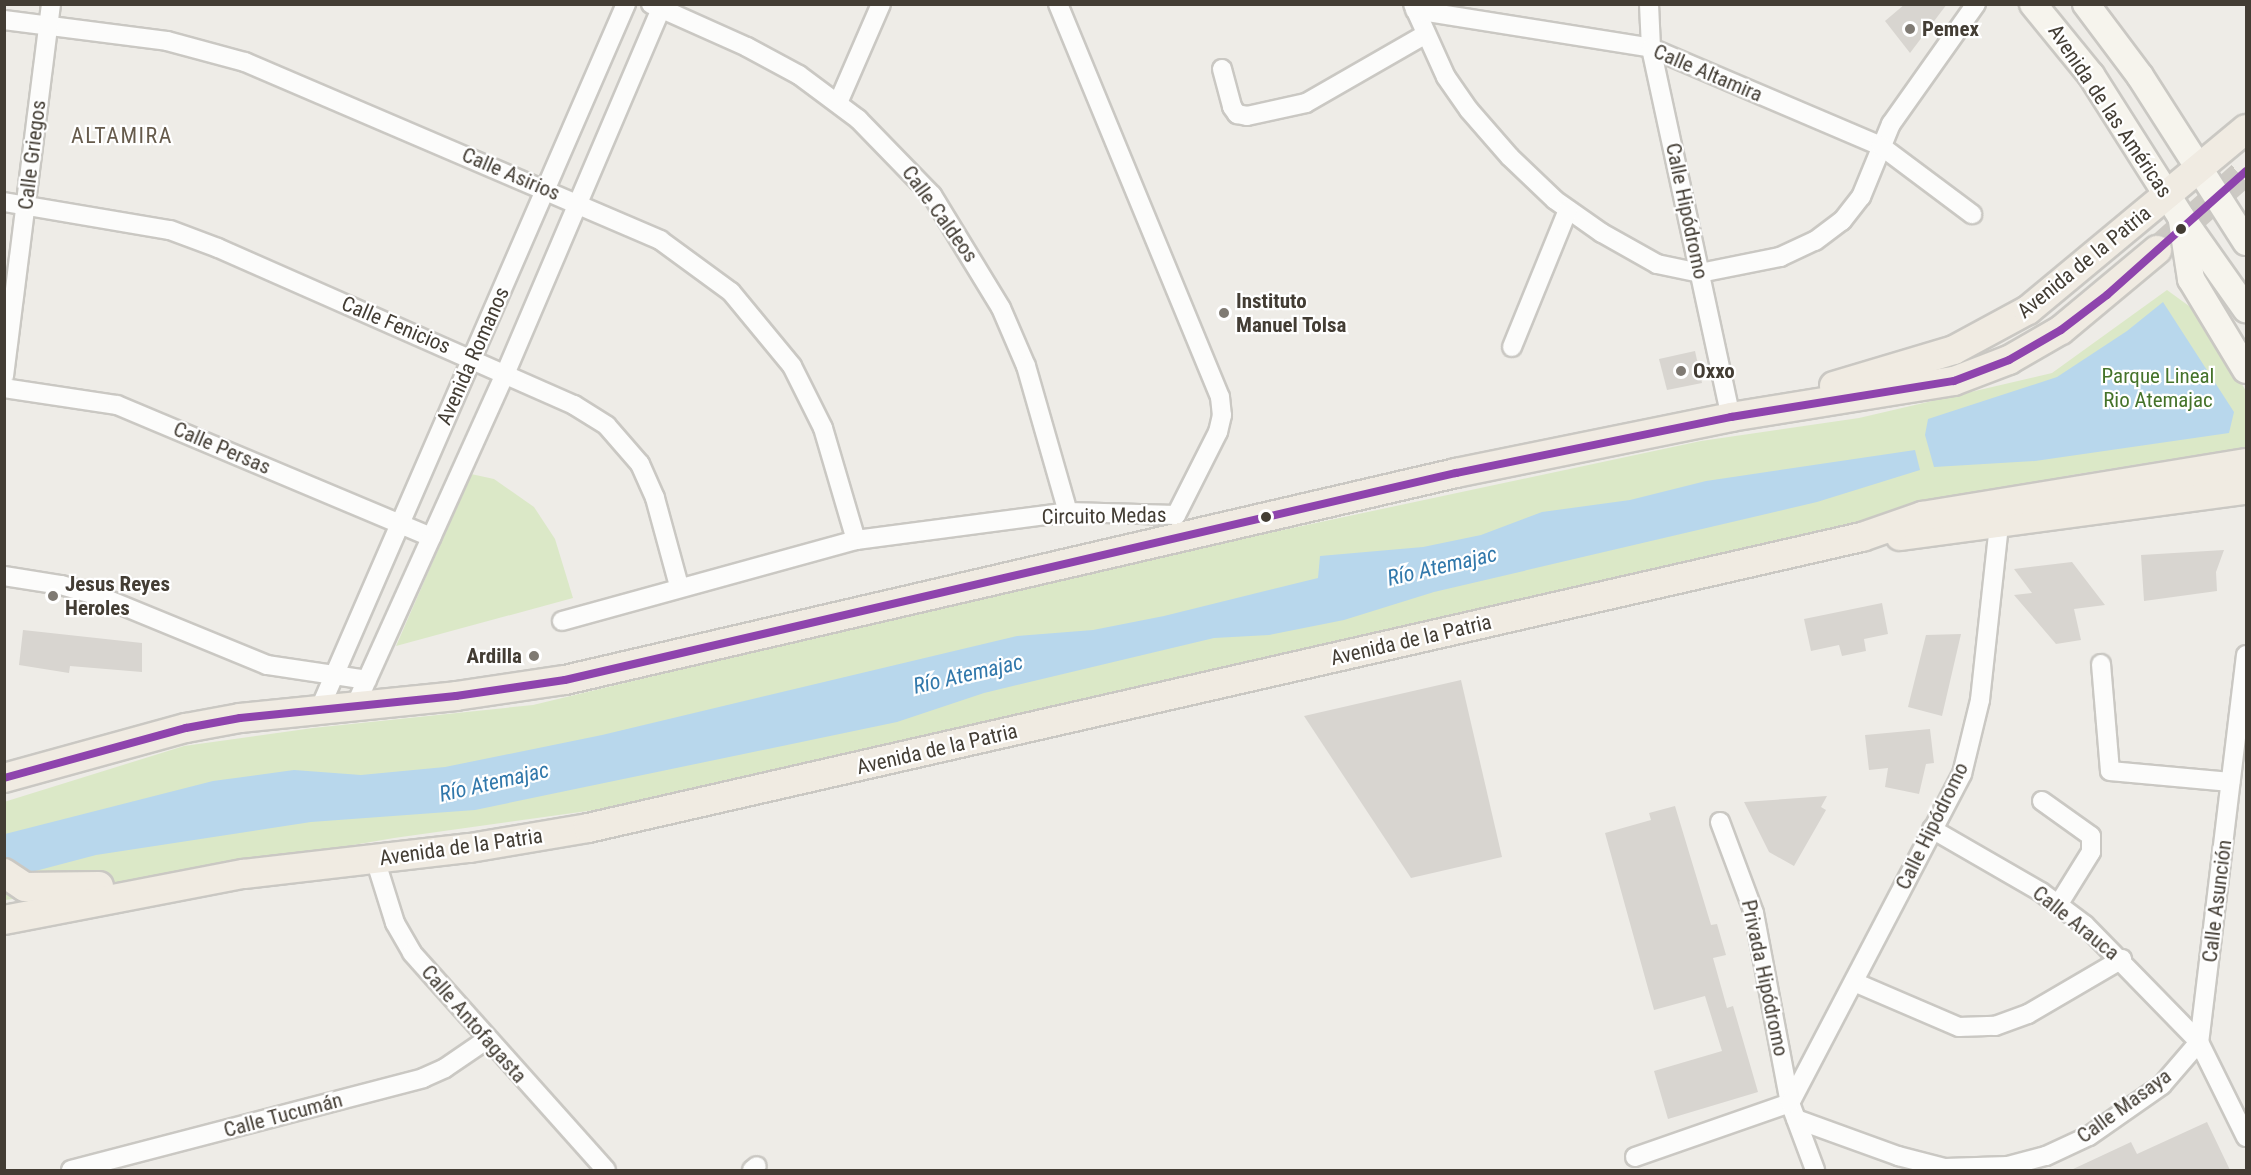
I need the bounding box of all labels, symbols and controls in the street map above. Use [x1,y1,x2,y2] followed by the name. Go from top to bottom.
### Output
[1922,16,1979,42] place label: Pemex
[2043,20,2177,202] street label: Avenida de las Américas
[1903,22,1917,36] marker: Pemex
[1650,39,1766,107] street label: Calle Altamira
[13,99,51,211] street label: Calle Griegos
[71,123,173,149] district label: ALTAMIRA
[1660,141,1714,281] street label: Calle Hipódromo
[458,142,564,206] street label: Calle Asirios
[896,161,984,267] street label: Calle Caldeos
[2012,200,2156,324] street label: Avenida de la Patria
[2175,223,2187,235] unlabelled marker
[431,283,515,429] street label: Avenida Romanos
[1236,288,1347,338] place label: Instituto Manuel Tolsa
[338,291,454,359] street label: Calle Fenicios
[1217,306,1231,320] marker: Instituto Manuel Tolsa
[1693,358,1735,384] place label: Oxxo
[2102,363,2214,413] park label: Parque Lineal Rio Atemajac
[1674,364,1688,378] marker: Oxxo
[170,416,274,480] street label: Calle Persas
[1041,502,1167,530] street label: Circuito Medas
[1260,511,1272,523] unlabelled marker
[1385,541,1499,591] water label: Río Atemajac
[65,571,170,621] place label: Jesus Reyes Heroles
[46,589,60,603] marker: Jesus Reyes Heroles
[1328,609,1494,671] street label: Avenida de la Patria
[467,643,522,669] place label: Ardilla
[527,649,541,663] marker: Ardilla
[911,649,1025,699] water label: Río Atemajac
[854,718,1020,780] street label: Avenida de la Patria
[437,757,551,807] water label: Río Atemajac
[1890,758,1974,894] street label: Calle Hipódromo
[378,823,544,871] street label: Avenida de la Patria
[2197,838,2237,964] street label: Calle Asunción
[2028,880,2124,966] street label: Calle Arauca
[1736,897,1794,1059] street label: Privada Hipódromo
[416,960,532,1088] street label: Calle Antofagasta
[2072,1063,2176,1149] street label: Calle Masaya
[221,1087,345,1143] street label: Calle Tucumán

